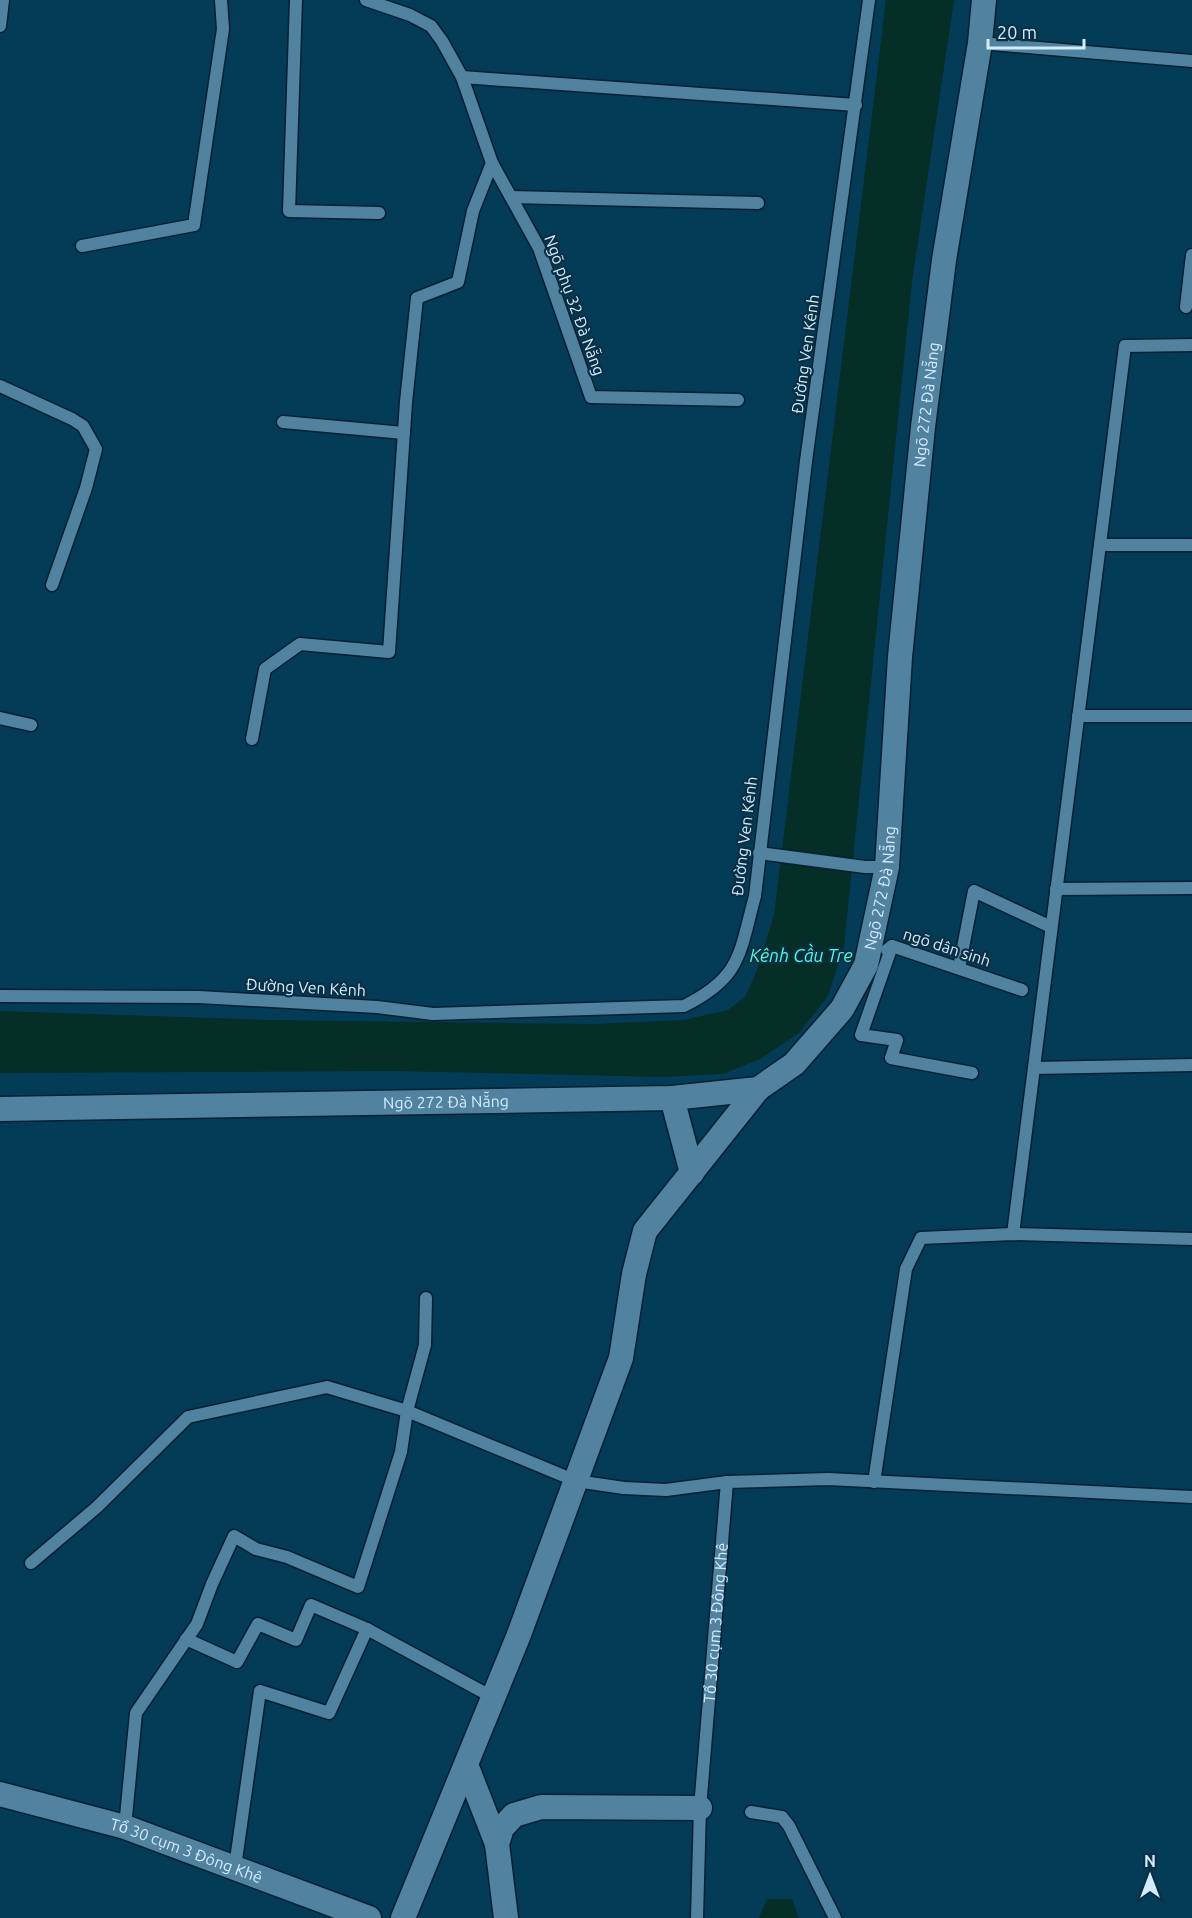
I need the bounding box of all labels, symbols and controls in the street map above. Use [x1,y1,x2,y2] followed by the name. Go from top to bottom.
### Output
[988,12,1084,50] scale bar
[997,22,1037,42] text: 20 m
[541,231,611,378] street label: Ngõ phụ 32 Đà Nẵng
[788,293,822,415] street label: Đường Ven Kênh
[910,341,943,468] street label: Ngõ 272 Đà Nẵng
[728,775,760,897] street label: Đường Ven Kênh
[860,825,899,952] street label: Ngõ 272 Đà Nẵng
[901,924,993,970] street label: ngõ dân sinh
[749,943,853,965] water label: Kênh Cầu Tre
[245,975,367,999] street label: Đường Ven Kênh
[383,1089,509,1112] street label: Ngõ 272 Đà Nẵng
[700,1542,731,1703] street label: Tổ 30 cụm 3 Đông Khê
[109,1815,265,1886] street label: Tổ 30 cụm 3 Đông Khê
[1120,1846,1180,1906] north arrow
[1144,1852,1156,1870] text: N

